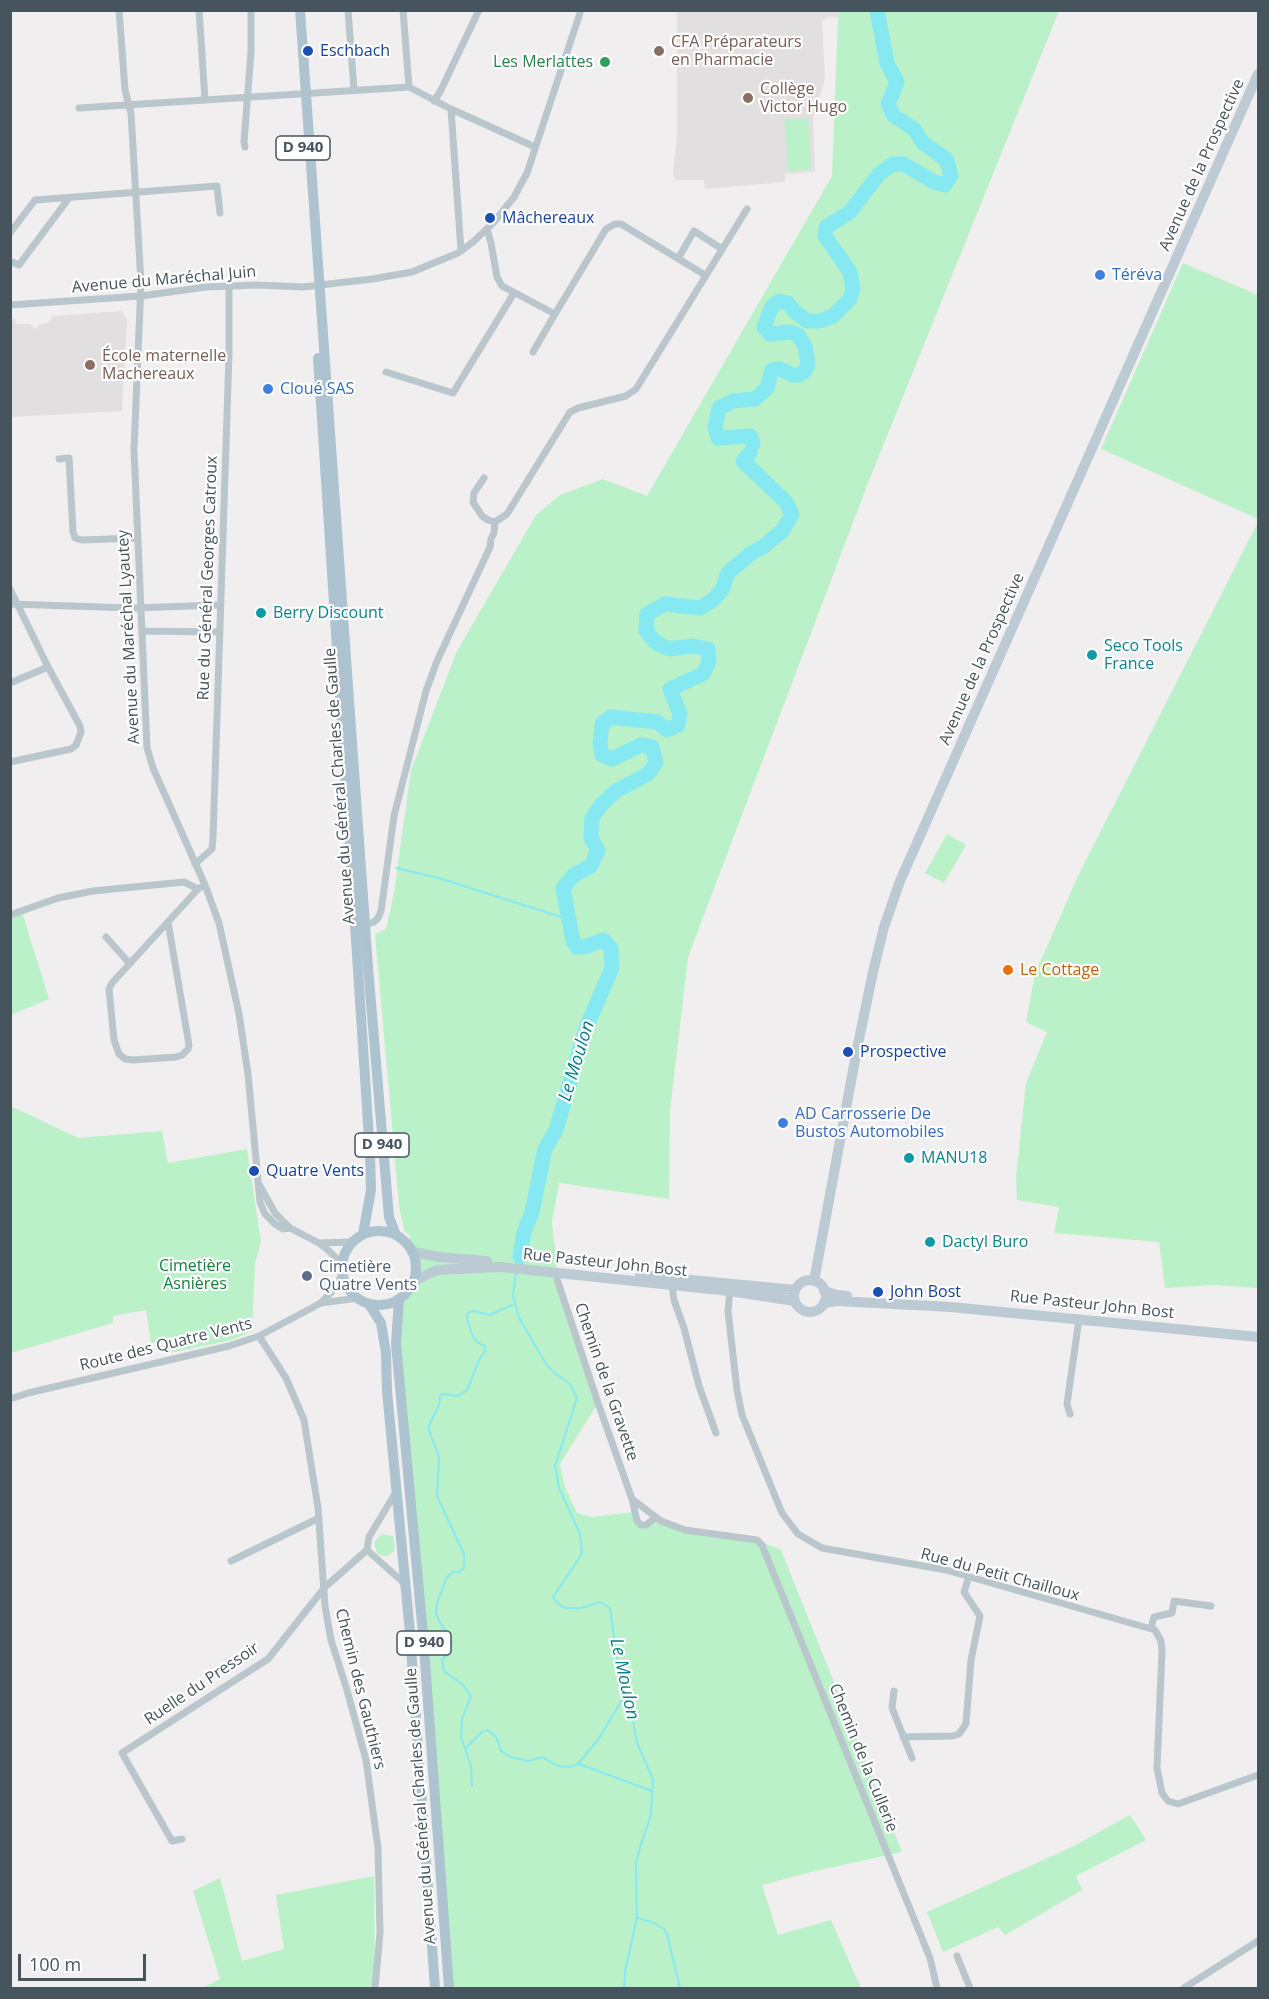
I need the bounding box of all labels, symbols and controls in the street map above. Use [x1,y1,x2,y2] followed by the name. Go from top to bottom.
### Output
[671,32,802,70] place label: CFA Préparateurs en Pharmacie
[320,41,390,61] place label: Eschbach
[301,44,315,58] marker: Eschbach
[652,44,666,58] marker: CFA Préparateurs en Pharmacie
[493,52,593,72] place label: Les Merlattes
[598,55,612,69] marker: Les Merlattes
[1155,76,1249,254] street label: Avenue de la Prospective
[760,79,847,117] place label: Collège Victor Hugo
[741,91,755,105] marker: Collège Victor Hugo
[276,136,330,160] road number: D 940
[502,208,594,228] place label: Mâchereaux
[483,211,497,225] marker: Mâchereaux
[71,262,257,298] street label: Avenue du Maréchal Juin
[1112,265,1162,285] place label: Téréva
[1093,268,1107,282] marker: Téréva
[102,346,226,384] place label: École maternelle Machereaux
[83,358,97,372] marker: École maternelle Machereaux
[280,379,354,399] place label: Cloué SAS
[261,382,275,396] marker: Cloué SAS
[194,455,222,701] street label: Rue du Général Georges Catroux
[114,529,144,745] street label: Avenue du Maréchal Lyautey
[935,570,1029,748] street label: Avenue de la Prospective
[273,603,383,623] place label: Berry Discount
[254,606,268,620] marker: Berry Discount
[1104,636,1183,674] place label: Seco Tools France
[321,647,359,925] street label: Avenue du Général Charles de Gaulle
[1085,648,1099,662] marker: Seco Tools France
[1020,960,1099,980] place label: Le Cottage
[1001,963,1015,977] marker: Le Cottage
[555,1018,599,1104] water label: Le Moulon
[860,1042,947,1062] place label: Prospective
[841,1045,855,1059] marker: Prospective
[795,1104,944,1142] place label: AD Carrosserie De Bustos Automobiles
[776,1116,790,1130] marker: AD Carrosserie De Bustos Automobiles
[355,1133,409,1157] road number: D 940
[921,1148,988,1168] place label: MANU18
[902,1151,916,1165] marker: MANU18
[266,1161,364,1181] place label: Quatre Vents
[247,1164,261,1178] marker: Quatre Vents
[942,1232,1028,1252] place label: Dactyl Buro
[923,1235,937,1249] marker: Dactyl Buro
[522,1245,688,1281] street label: Rue Pasteur John Bost
[159,1256,231,1294] park label: Cimetière Asnières
[319,1257,417,1295] place label: Cimetière Quatre Vents
[300,1269,314,1283] marker: Cimetière Quatre Vents
[890,1282,961,1302] place label: John Bost
[871,1285,885,1299] marker: John Bost
[1009,1287,1175,1323] street label: Rue Pasteur John Bost
[570,1300,642,1464] street label: Chemin de la Gravette
[78,1314,254,1376] street label: Route des Quatre Vents
[919,1545,1081,1605] street label: Rue du Petit Chailloux
[331,1606,389,1772] street label: Chemin des Gauthiers
[397,1631,451,1655] road number: D 940
[605,1636,643,1722] water label: Le Moulon
[141,1639,263,1729] street label: Ruelle du Pressoir
[402,1667,440,1945] street label: Avenue du Général Charles de Gaulle
[824,1681,902,1835] street label: Chemin de la Cullerie
[21,1942,148,1980] scale bar
[29,1952,81,1976] text: 100 m

